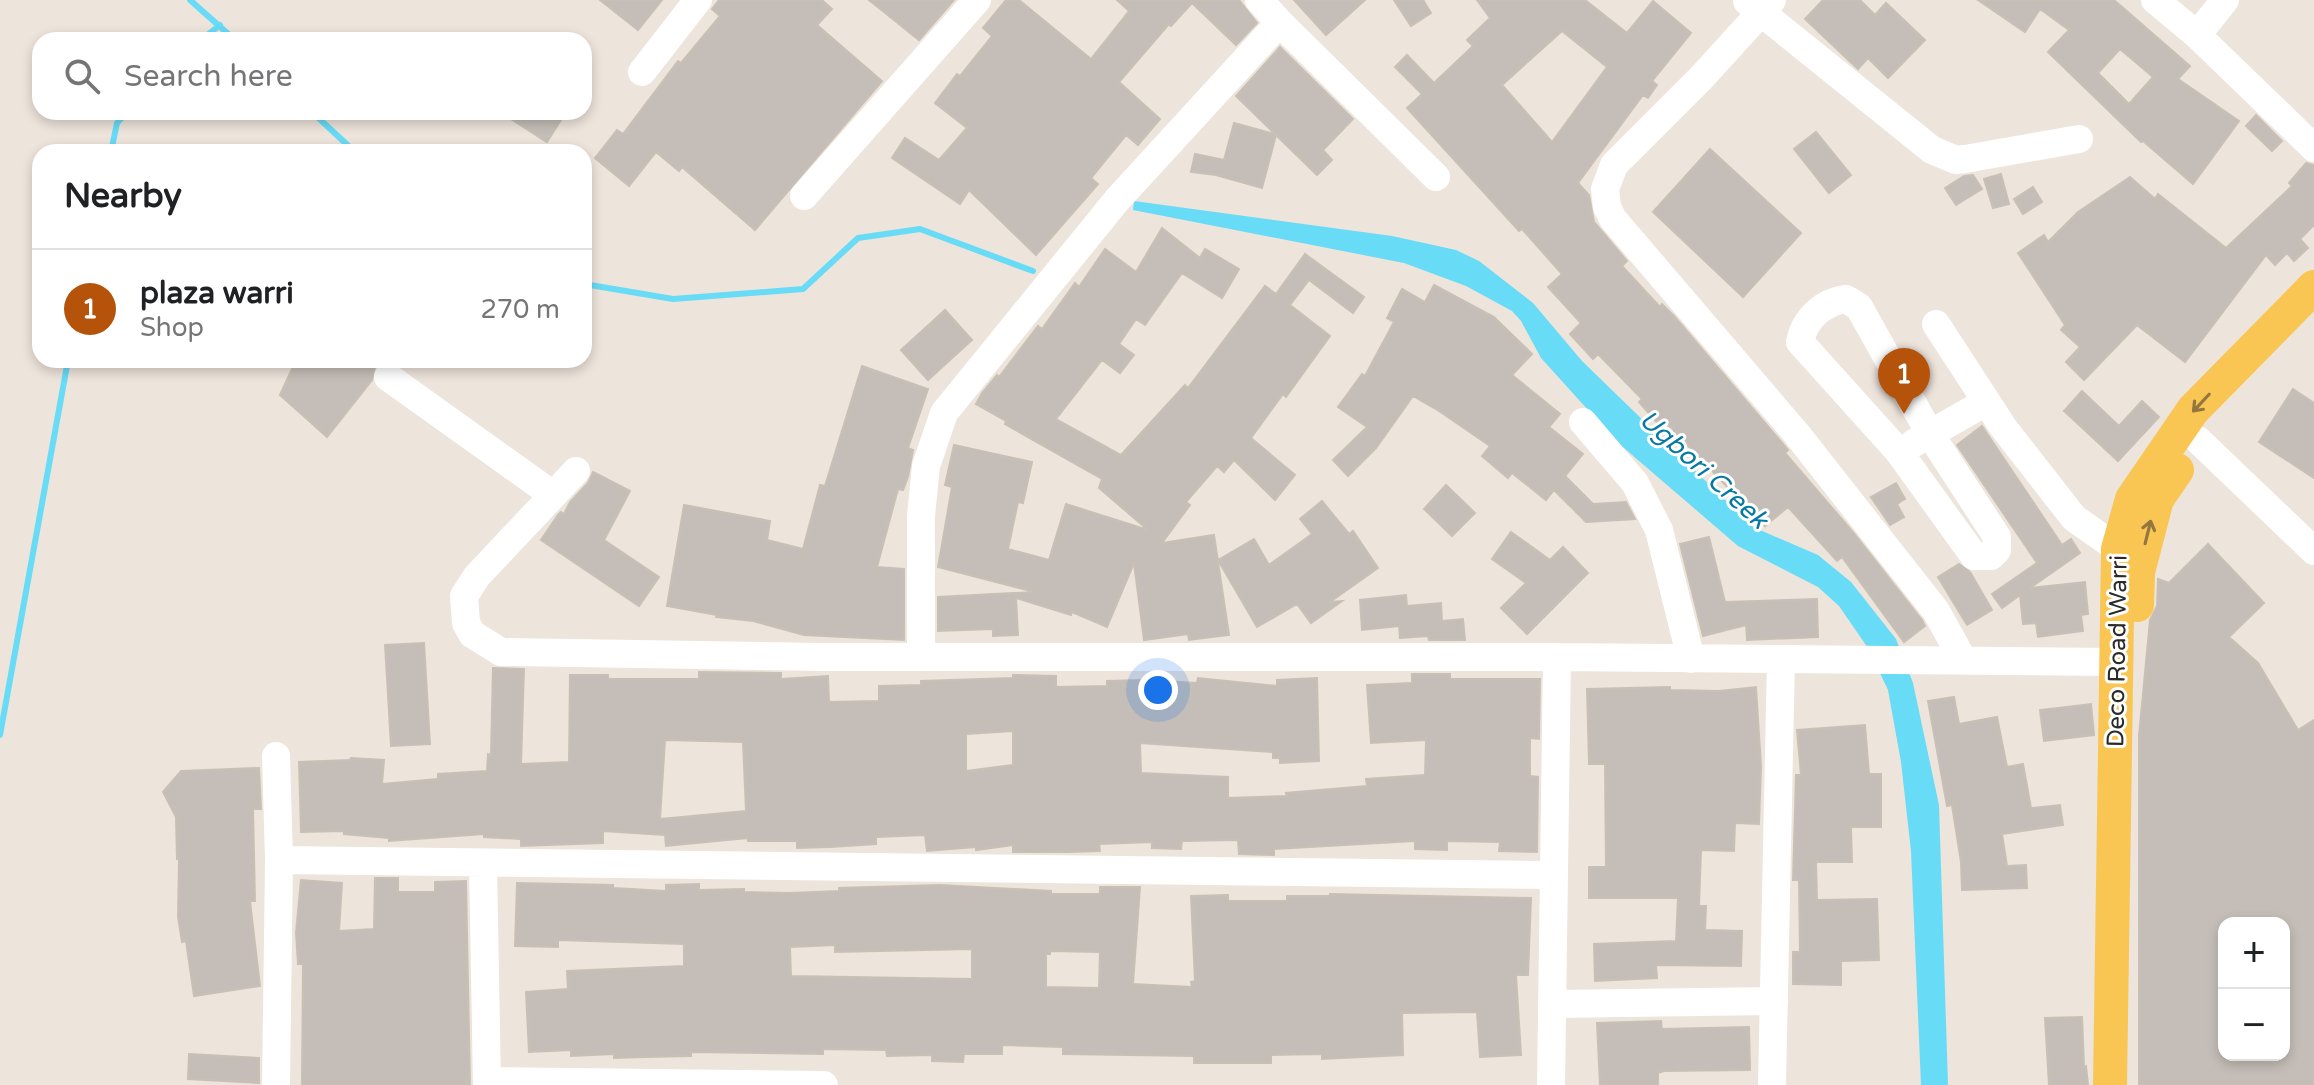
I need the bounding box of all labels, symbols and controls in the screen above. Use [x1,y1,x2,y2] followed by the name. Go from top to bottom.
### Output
[32,32,592,120] search box
[60,54,104,98] icon: search
[124,58,293,95] text: Search here
[64,176,182,217] text: Nearby
[140,275,294,312] text: plaza warri
[82,294,98,325] text: 1
[480,294,560,325] text: 270 m
[140,312,204,343] text: Shop
[1878,348,1930,414] pin: 1
[2191,393,2210,413] one-way arrow
[1633,404,1776,536] water label: Ugbori Creek
[2142,520,2157,546] one-way arrow
[2101,555,2134,747] street label: Deco Road Warri
[1138,670,1178,710] your location
[2218,917,2290,1061] map controls
[2218,917,2290,989] button: +
[2218,989,2290,1061] button: −

